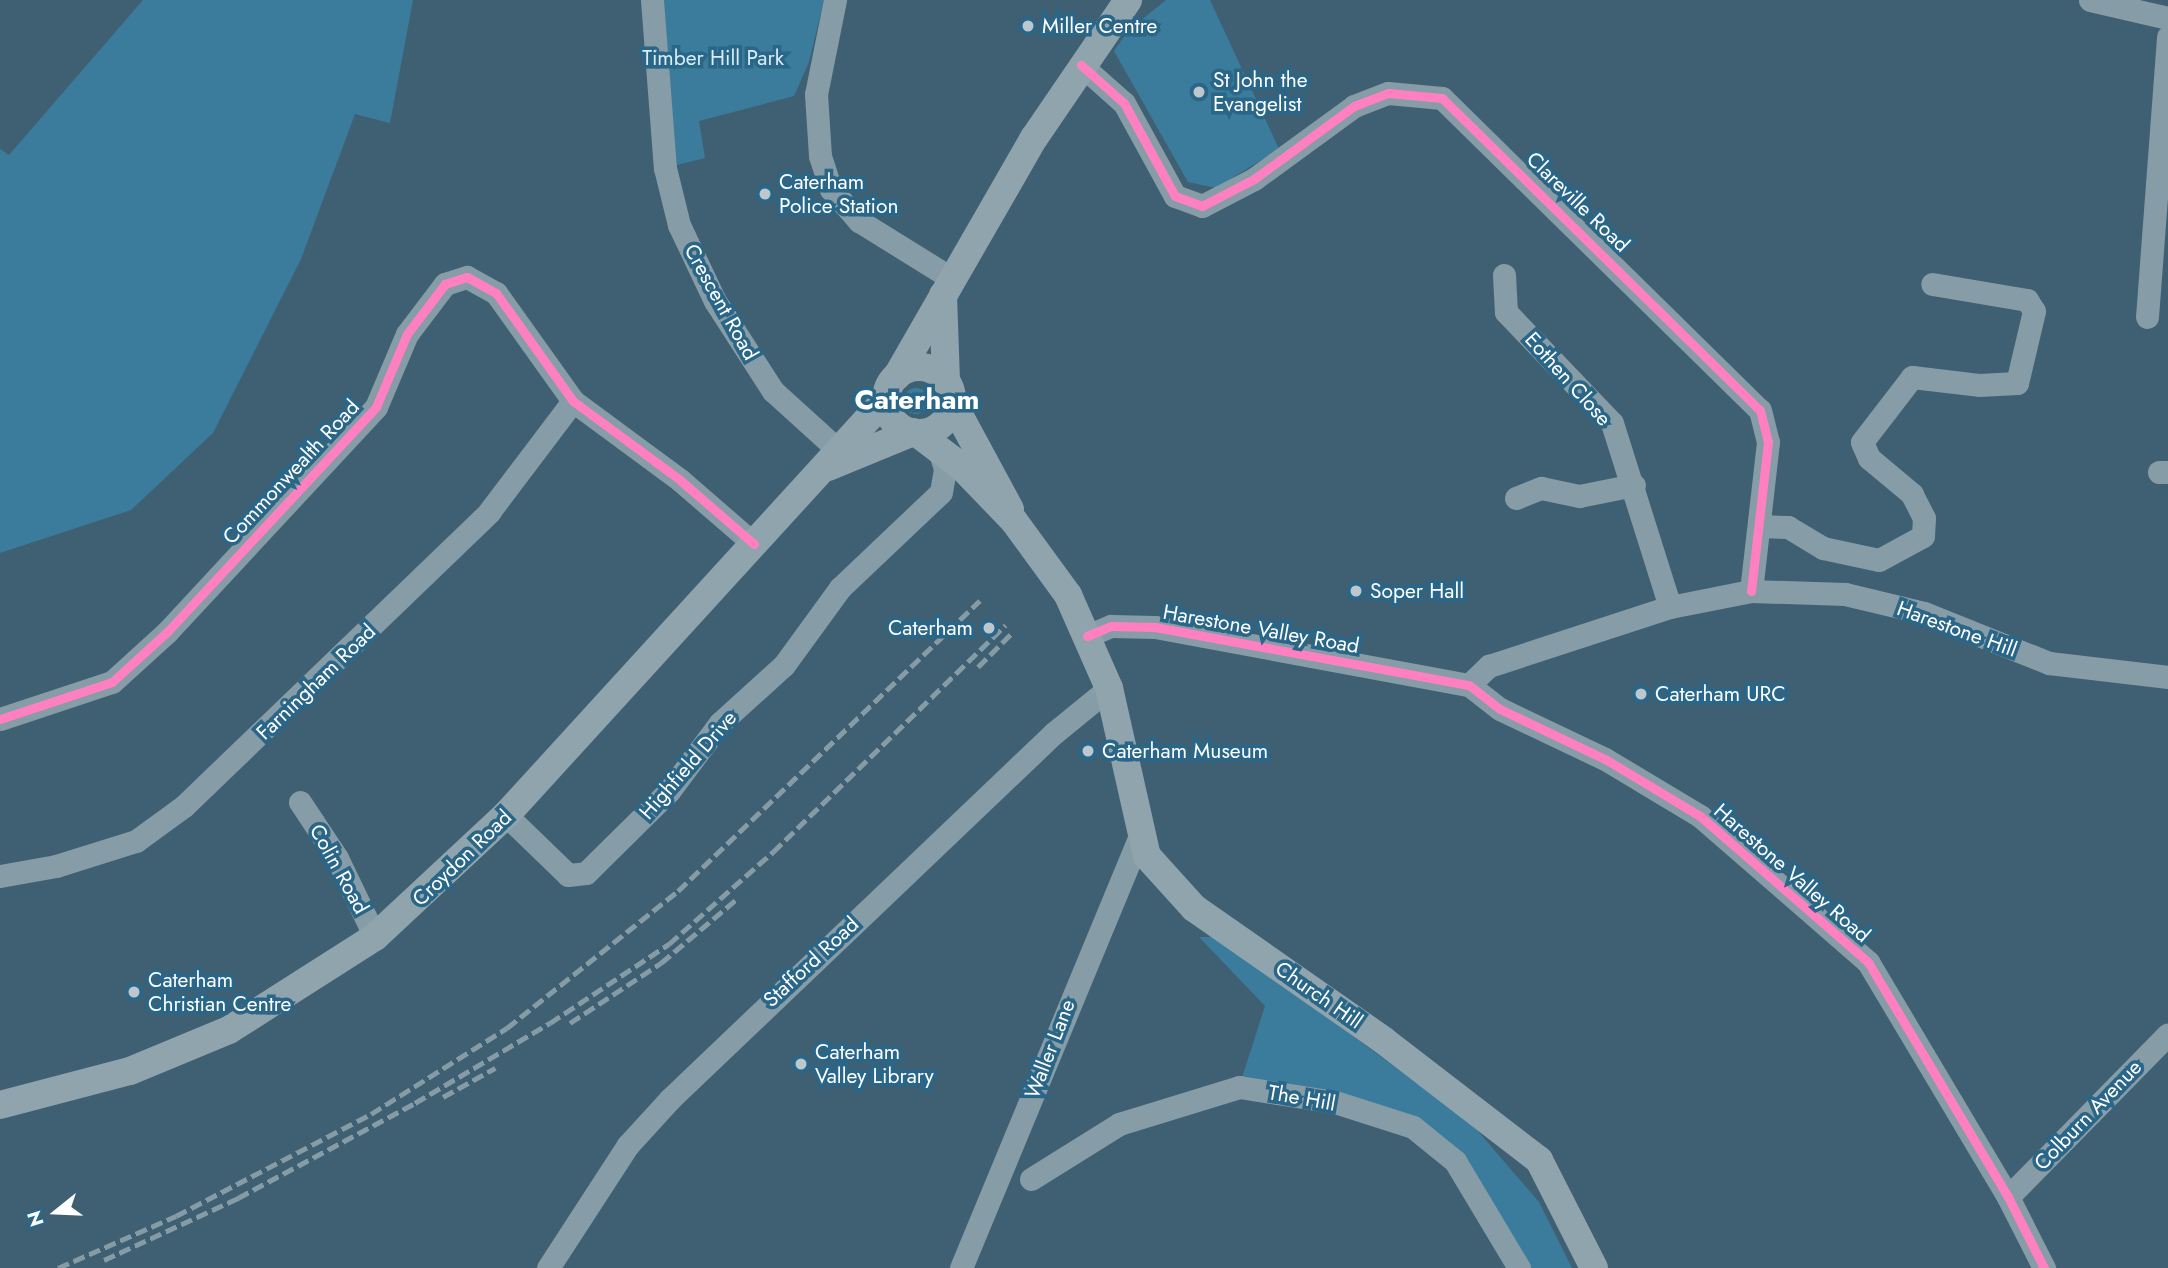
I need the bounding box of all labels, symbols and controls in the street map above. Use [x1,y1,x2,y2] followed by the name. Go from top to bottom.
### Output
[1042,13,1157,39] place label: Miller Centre
[1020,18,1036,34] marker: Miller Centre
[642,45,784,71] park label: Timber Hill Park
[1213,67,1308,117] place label: St John the Evangelist
[1191,84,1207,100] marker: St John the Evangelist
[1521,147,1635,257] street label: Clareville Road
[779,169,898,219] place label: Caterham Police Station
[757,186,773,202] marker: Caterham Police Station
[679,239,763,365] street label: Crescent Road
[1519,327,1617,431] street label: Eothen Close
[854,383,980,417] district label: Caterham
[218,395,364,549] street label: Commonwealth Road
[1370,578,1464,604] place label: Soper Hall
[1348,583,1364,599] marker: Soper Hall
[1893,596,2021,662] street label: Harestone Hill
[1161,599,1361,659] street label: Harestone Valley Road
[888,615,973,641] place label: Caterham
[979,618,999,638] marker: Caterham
[251,619,381,745] street label: Farningham Road
[1655,681,1786,707] place label: Caterham URC
[1633,686,1649,702] marker: Caterham URC
[634,706,742,824] street label: Highfield Drive
[1102,738,1268,764] place label: Caterham Museum
[1080,743,1096,759] marker: Caterham Museum
[1709,798,1875,948] street label: Harestone Valley Road
[407,805,517,911] street label: Croydon Road
[304,820,374,918] street label: Colin Road
[758,912,864,1012] street label: Stafford Road
[1270,956,1368,1034] street label: Church Hill
[148,967,291,1017] place label: Caterham Christian Centre
[126,984,142,1000] marker: Caterham Christian Centre
[1020,996,1080,1102] street label: Waller Lane
[815,1039,934,1089] place label: Caterham Valley Library
[2029,1055,2147,1175] street label: Colburn Avenue
[793,1056,809,1072] marker: Caterham Valley Library
[1266,1080,1338,1116] street label: The Hill
[21,1177,91,1247] north arrow
[20,1207,51,1230] text: N

